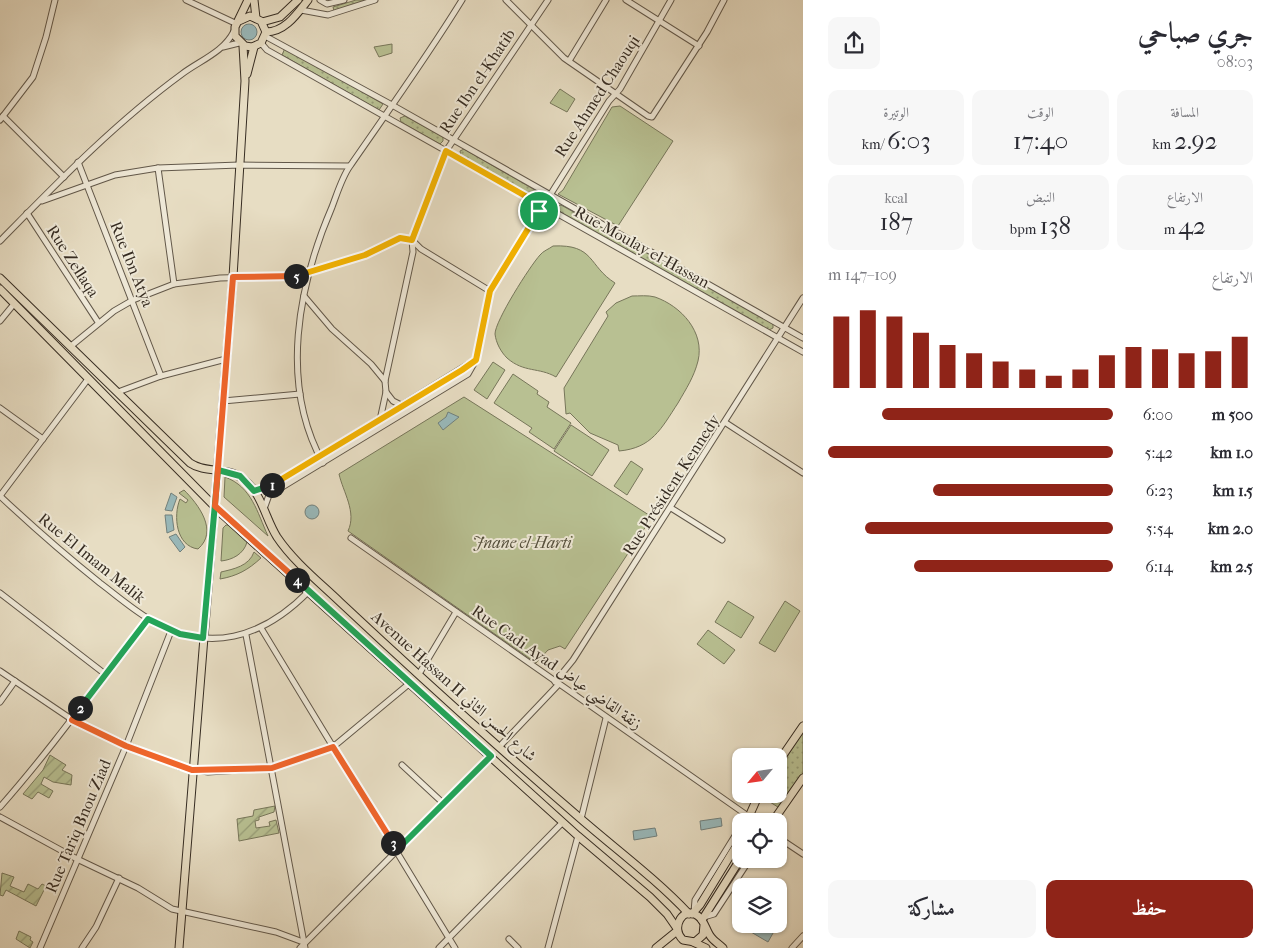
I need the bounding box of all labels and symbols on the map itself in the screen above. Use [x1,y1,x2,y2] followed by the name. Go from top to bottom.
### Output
[435,25,519,137] street label: Rue Ibn el-Khatib
[551,31,644,160] street label: Rue Ahmed Chaouqi
[518,190,560,232] pin
[571,202,714,292] street label: Rue Moulay el-Hassan
[106,218,158,310] street label: Rue Ibn Atya
[43,221,104,301] street label: Rue Zellaqa
[284,264,308,288] pin: 5
[618,411,724,559] street label: Rue Président Kennedy
[260,472,284,498] pin: 1
[35,509,150,608] street label: Rue El Imam Malik
[472,533,573,552] park label: Jnane el-Harti
[284,568,310,592] pin: 4
[465,601,646,738] street label: Rue Cadi Ayad زنقة القاضي عياض
[364,606,541,768] street label: Avenue Hassan II شارع الحسن الثاني
[68,696,92,720] pin: 2
[732,748,788,802] north arrow
[41,756,115,896] street label: Rue Tariq Bnou Ziad
[380,830,406,856] pin: 3

